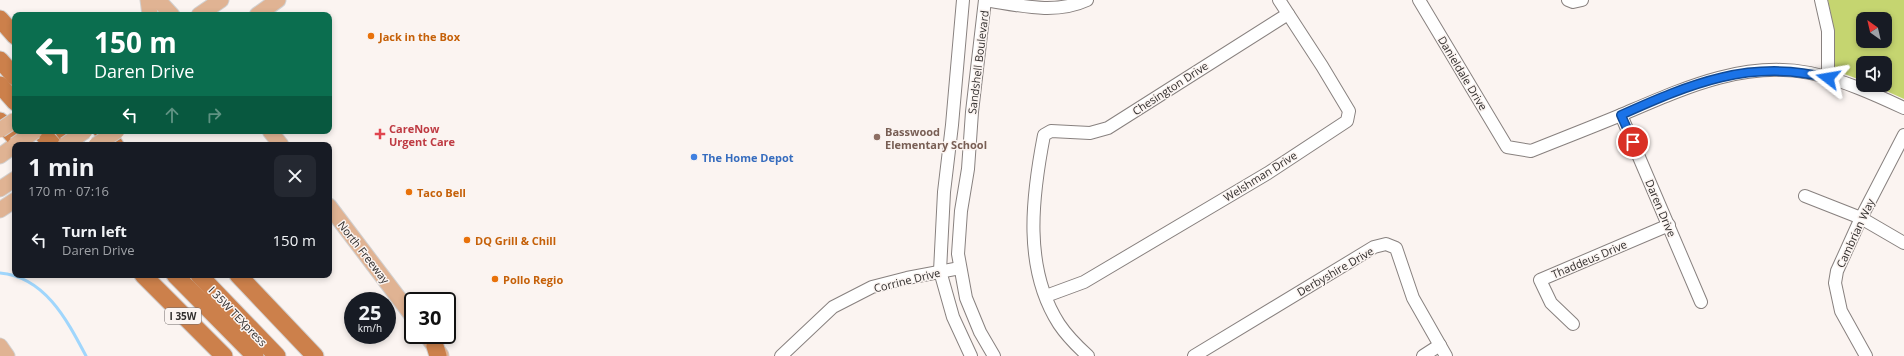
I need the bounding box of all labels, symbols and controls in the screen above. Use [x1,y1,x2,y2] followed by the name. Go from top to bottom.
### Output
[964,9,992,115] street label: Sandshell Boulevard
[1856,12,1892,48] north arrow
[1856,12,1892,92] map controls
[94,23,177,61] text: 150 m
[28,28,80,80] icon: left
[378,29,461,44] place label: Jack in the Box
[366,31,376,41] marker: Jack in the Box
[1435,33,1491,113] street label: Danieldale Drive
[1856,56,1892,92] button: sound
[1807,57,1849,99] position arrow
[1129,58,1211,118] street label: Chesington Drive
[94,59,194,83] text: Daren Drive
[119,104,141,126] icon: left
[161,104,183,126] icon: ahead
[203,104,225,126] icon: right
[389,121,456,149] place label: CareNow Urgent Care
[885,124,987,152] place label: Basswood Elementary School
[1616,125,1650,159] pin
[374,128,386,140] marker: CareNow Urgent Care
[1622,131,1644,153] icon: arrive
[872,132,882,142] marker: Basswood Elementary School
[1220,147,1300,205] street label: Welshman Drive
[28,150,95,183] text: 1 min
[702,150,794,165] place label: The Home Depot
[689,152,699,162] marker: The Home Depot
[274,155,316,197] button: close
[1642,177,1680,239] street label: Daren Drive
[28,182,109,200] text: 170 m · 07:16
[417,185,466,200] place label: Taco Bell
[404,187,414,197] marker: Taco Bell
[1832,196,1878,270] street label: Cambrian Way
[335,218,393,287] street label: North Freeway
[62,221,127,241] text: Turn left
[28,229,50,251] icon: left
[272,230,316,250] text: 150 m
[475,233,556,248] place label: DQ Grill & Chill
[462,235,472,245] marker: DQ Grill & Chill
[1549,236,1629,282] street label: Thaddeus Drive
[62,241,134,259] text: Daren Drive
[1294,243,1376,299] street label: Derbyshire Drive
[872,264,942,296] street label: Corrine Drive
[503,272,563,287] place label: Pollo Regio
[490,274,500,284] marker: Pollo Regio
[206,283,270,349] street label: I 35W TEXpress
[404,292,456,344] speed limit sign: 30
[359,299,381,326] text: 25
[165,308,201,324] road number: I 35W
[358,321,382,335] text: km/h

